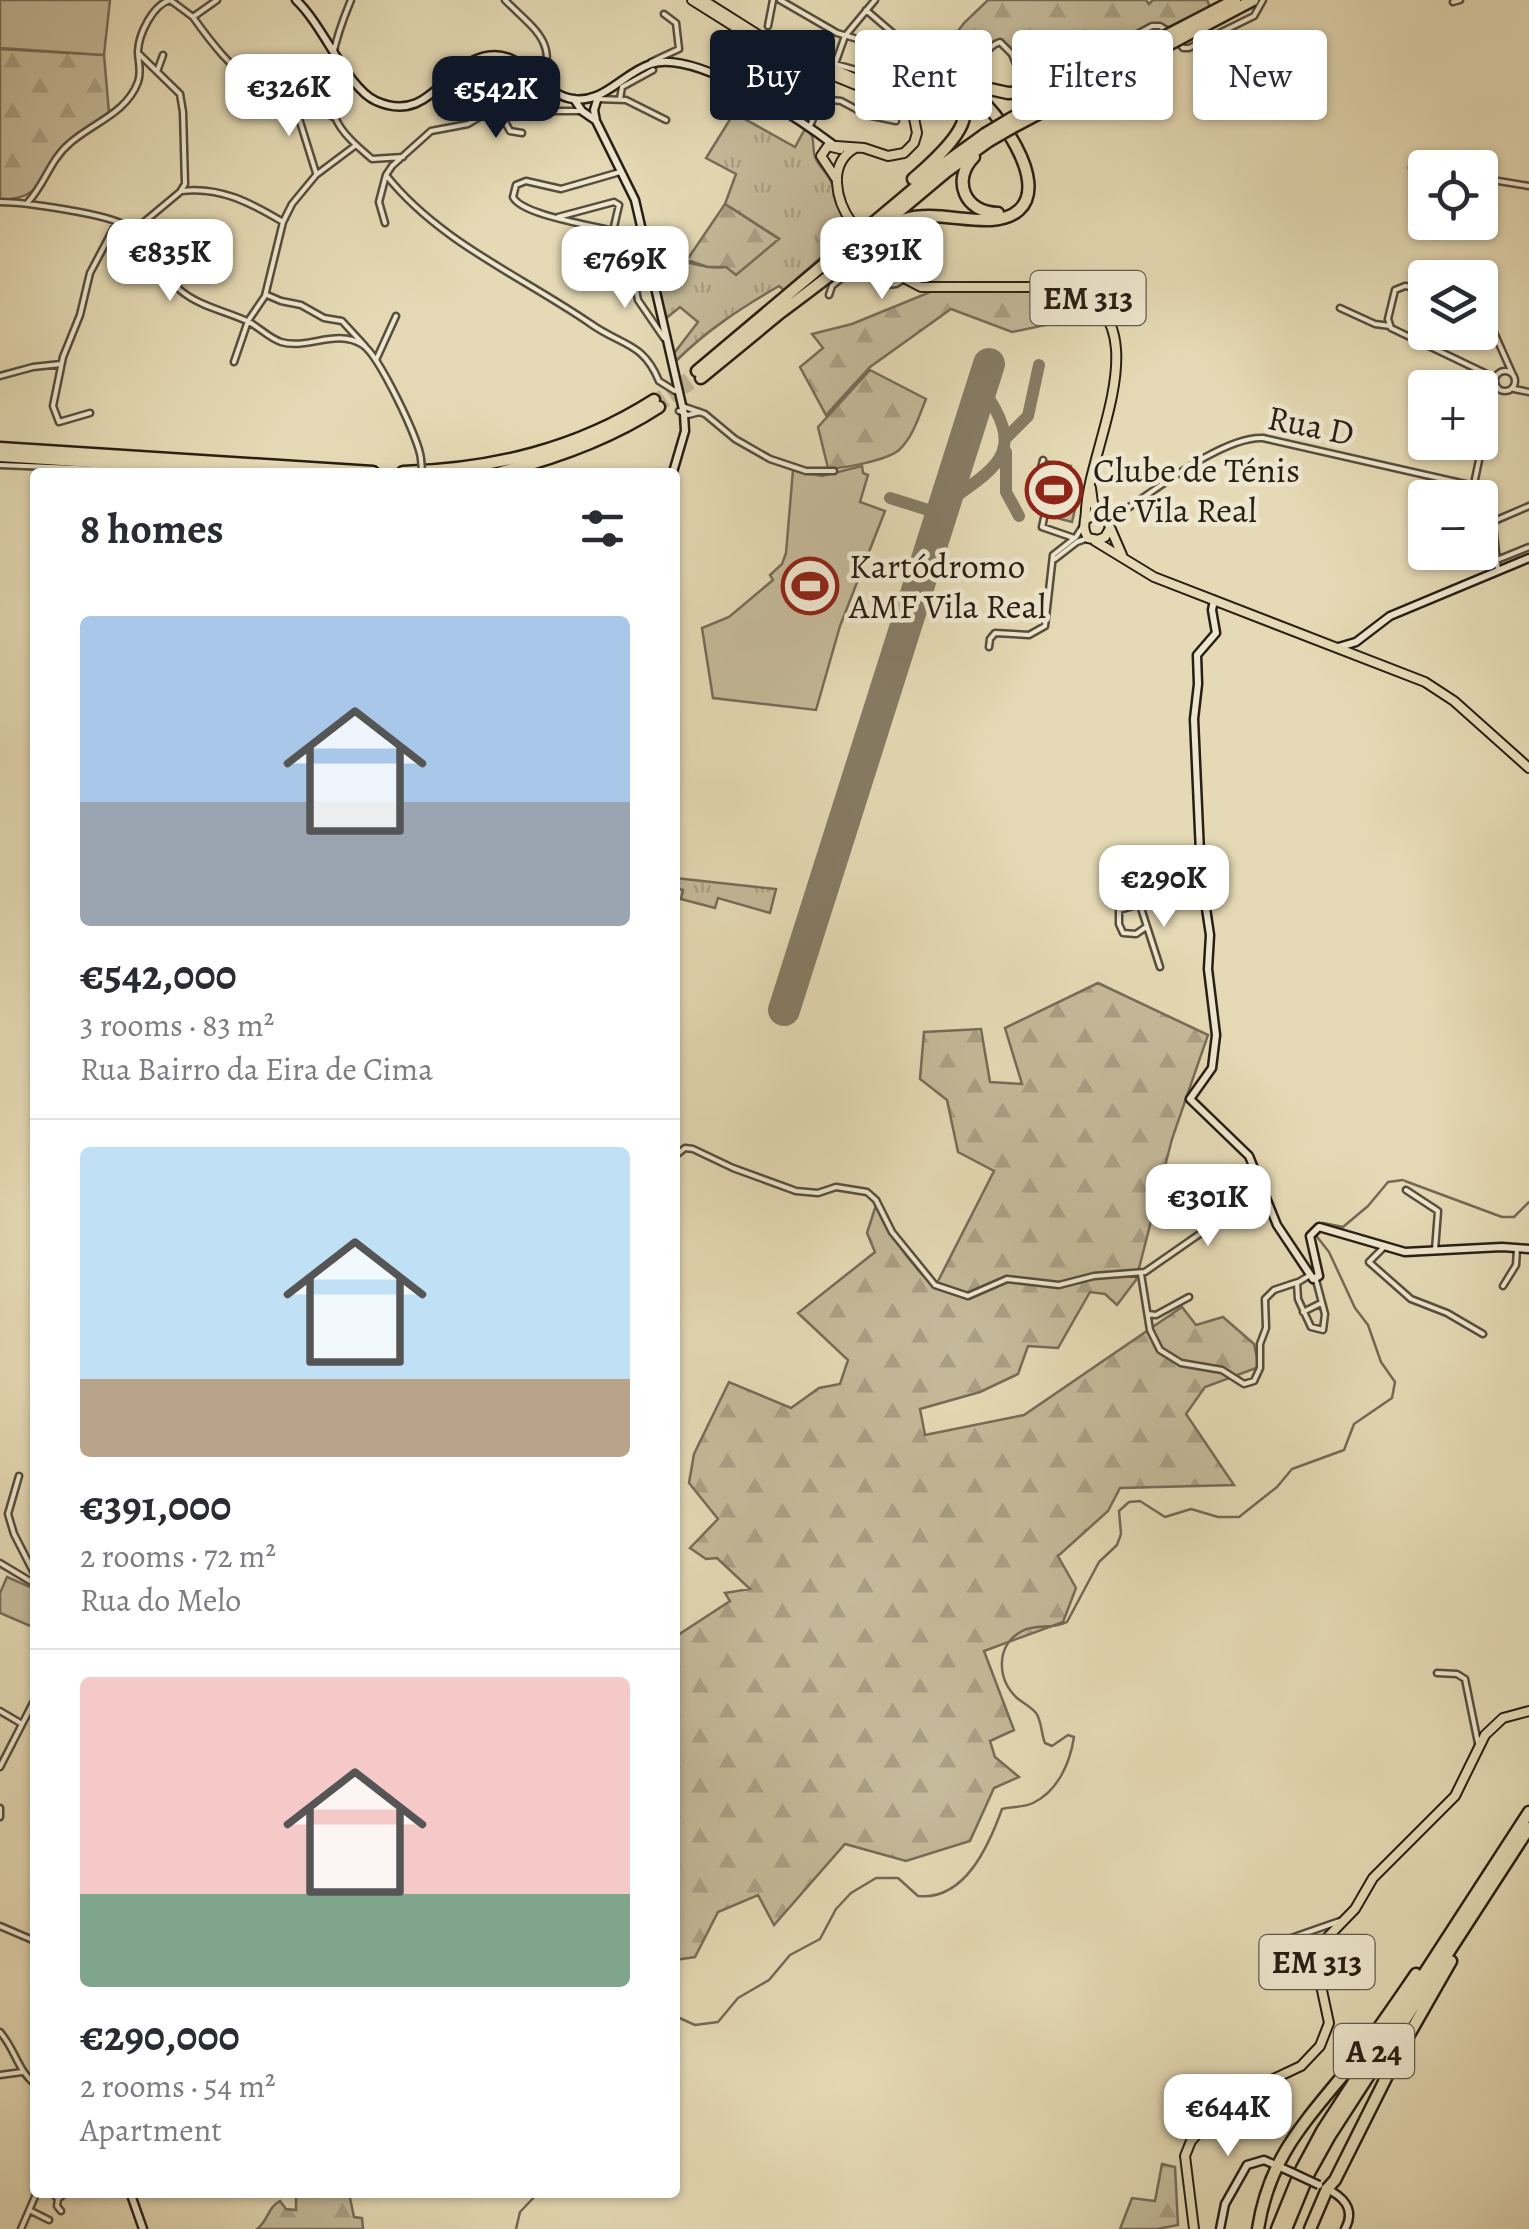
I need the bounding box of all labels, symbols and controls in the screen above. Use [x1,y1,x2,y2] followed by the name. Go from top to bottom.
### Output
[710,30,835,120] chip: Buy
[855,30,992,120] chip: Rent
[1012,30,1173,120] chip: Filters
[1193,30,1327,120] chip: New
[219,54,359,139] pin: €326K
[426,56,566,141] pin: €542K
[247,64,331,108] text: €326K
[454,66,538,110] text: €542K
[1408,150,1498,570] map controls
[1408,150,1498,240] button: locate
[812,217,952,302] pin: €391K
[100,219,240,304] pin: €835K
[555,226,695,311] pin: €769K
[842,227,922,271] text: €391K
[129,229,211,273] text: €835K
[584,236,666,280] text: €769K
[1408,260,1498,350] button: layers
[1030,271,1146,325] road number: EM 313
[1408,370,1498,460] button: +
[1264,393,1358,457] street label: Rua D
[1093,446,1300,534] place label: Clube de Ténis de Vila Real
[1024,460,1084,520] sports icon: Clube de Ténis de Vila Real
[1408,480,1498,570] button: −
[80,500,224,557] text: 8 homes
[575,501,630,556] icon: filters
[848,542,1046,630] place label: Kartódromo AMF Vila Real
[780,556,840,616] sports icon: Kartódromo AMF Vila Real
[265,681,445,861] icon: home
[1094,845,1234,930] pin: €290K
[1121,855,1207,899] text: €290K
[80,946,237,1003] text: €542,000
[80,1003,274,1047] text: 3 rooms · 83 m²
[80,1047,433,1091] text: Rua Bairro da Eira de Cima
[1138,1164,1278,1249] pin: €301K
[1168,1174,1248,1218] text: €301K
[265,1212,445,1392] icon: home
[80,1477,231,1534] text: €391,000
[80,1534,276,1578] text: 2 rooms · 72 m²
[80,1578,241,1622] text: Rua do Melo
[265,1742,445,1922] icon: home
[1260,1935,1374,1989] road number: EM 313
[80,2007,240,2064] text: €290,000
[1334,2024,1414,2078] road number: A 24
[80,2064,276,2108] text: 2 rooms · 54 m²
[1158,2074,1298,2159] pin: €644K
[1186,2084,1270,2128] text: €644K
[80,2108,222,2152] text: Apartment

